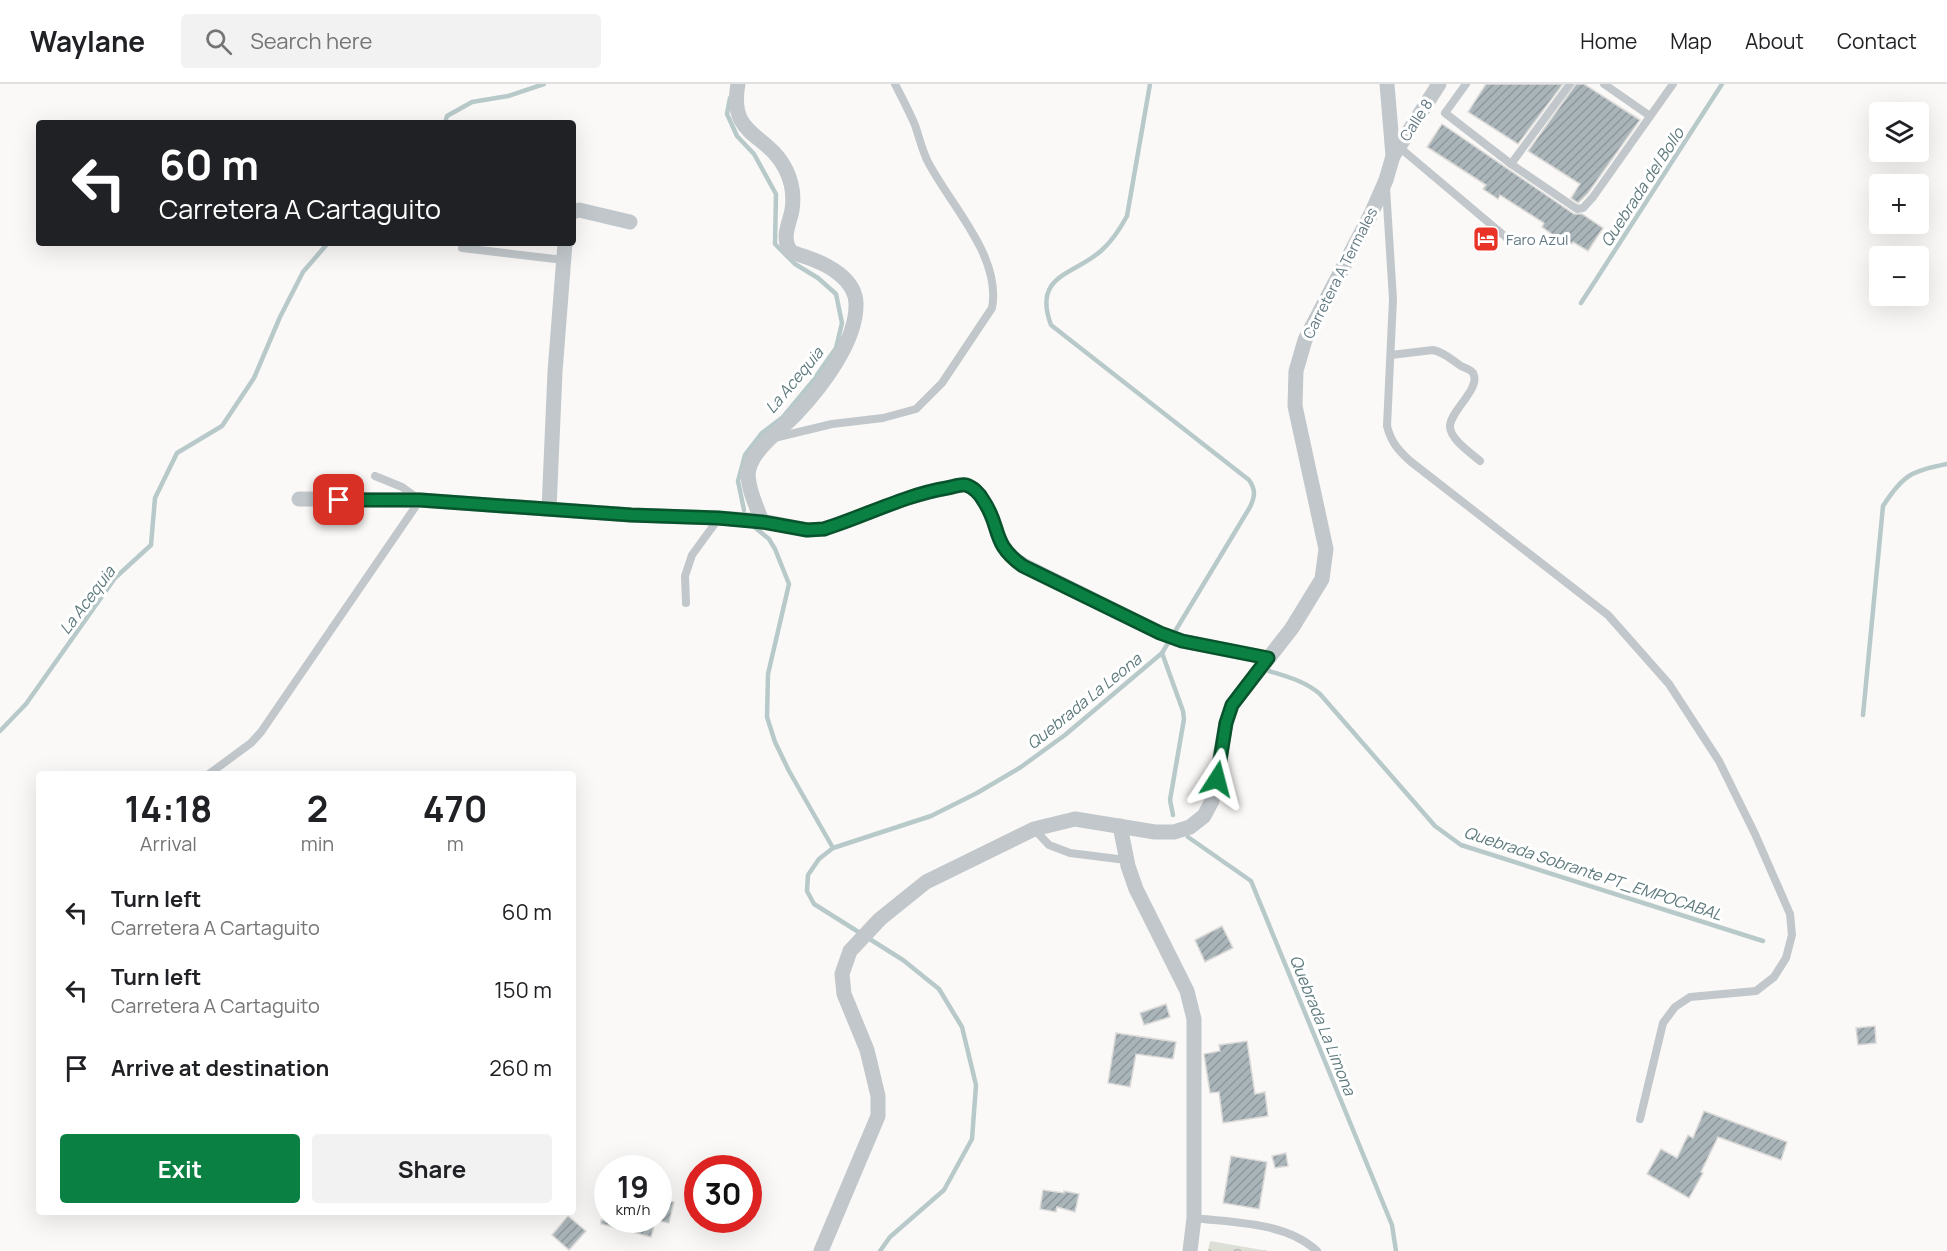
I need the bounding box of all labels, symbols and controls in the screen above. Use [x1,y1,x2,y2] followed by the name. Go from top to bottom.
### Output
[181,14,601,68] search box
[30,22,145,60] text: Waylane
[202,25,235,58] icon: search
[250,26,372,56] text: Search here
[1580,27,1637,55] text: Home
[1670,27,1712,55] text: Map
[1745,27,1804,55] text: About
[1837,27,1917,55] text: Contact
[1395,95,1437,145] street label: Calle 8
[1869,102,1929,306] map controls
[1869,102,1929,162] button: layers
[1595,122,1690,251] water label: Quebrada del Bollo
[159,135,259,193] text: 60 m
[60,144,138,222] icon: left
[1869,174,1929,234] button: +
[159,190,441,227] text: Carretera A Cartaguito
[1298,204,1382,342] street label: Carretera A Termales
[1471,224,1501,254] hotel icon: Faro Azul
[1506,229,1569,250] place label: Faro Azul
[1869,246,1929,306] button: −
[760,341,829,418] water label: La Acequia
[313,474,364,525] pin
[322,483,355,516] icon: arrive
[54,561,121,639] water label: La Acequia
[1022,647,1147,754] water label: Quebrada La Leona
[1185,747,1249,811] position arrow
[124,784,212,833] text: 14:18
[307,784,328,833] text: 2
[423,784,488,833] text: 470
[1461,821,1726,925] water label: Quebrada Sobrante PT_EMPOCABAL
[140,830,197,857] text: Arrival
[301,830,334,857] text: min
[447,830,464,857] text: m
[111,884,201,914] text: Turn left
[60,896,93,929] icon: left
[502,897,552,927] text: 60 m
[111,914,320,941] text: Carretera A Cartaguito
[1285,952,1362,1099] water label: Quebrada La Limona
[111,962,201,992] text: Turn left
[60,974,93,1007] icon: left
[494,975,552,1005] text: 150 m
[111,992,320,1019] text: Carretera A Cartaguito
[60,1052,93,1085] icon: arrive
[111,1053,329,1083] text: Arrive at destination
[489,1053,552,1083] text: 260 m
[60,1134,300,1203] button: Exit
[312,1134,552,1203] button: Share
[684,1155,762,1233] speed limit sign: 30
[617,1166,649,1207] text: 19
[616,1199,650,1220] text: km/h

